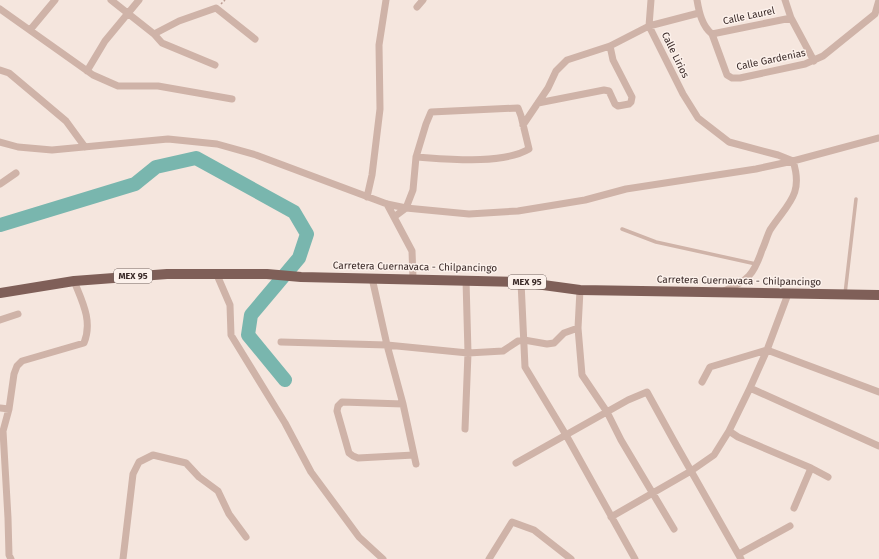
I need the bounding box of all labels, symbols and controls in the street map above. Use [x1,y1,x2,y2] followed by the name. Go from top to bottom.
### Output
[722,5,776,27] street label: Calle Laurel
[659,30,691,80] street label: Calle Lirios
[735,47,807,73] street label: Calle Gardenias
[333,260,497,274] street label: Carretera Cuernavaca - Chilpancingo
[114,269,152,283] road number: MEX 95
[657,274,821,288] street label: Carretera Cuernavaca - Chilpancingo
[508,275,546,289] road number: MEX 95

